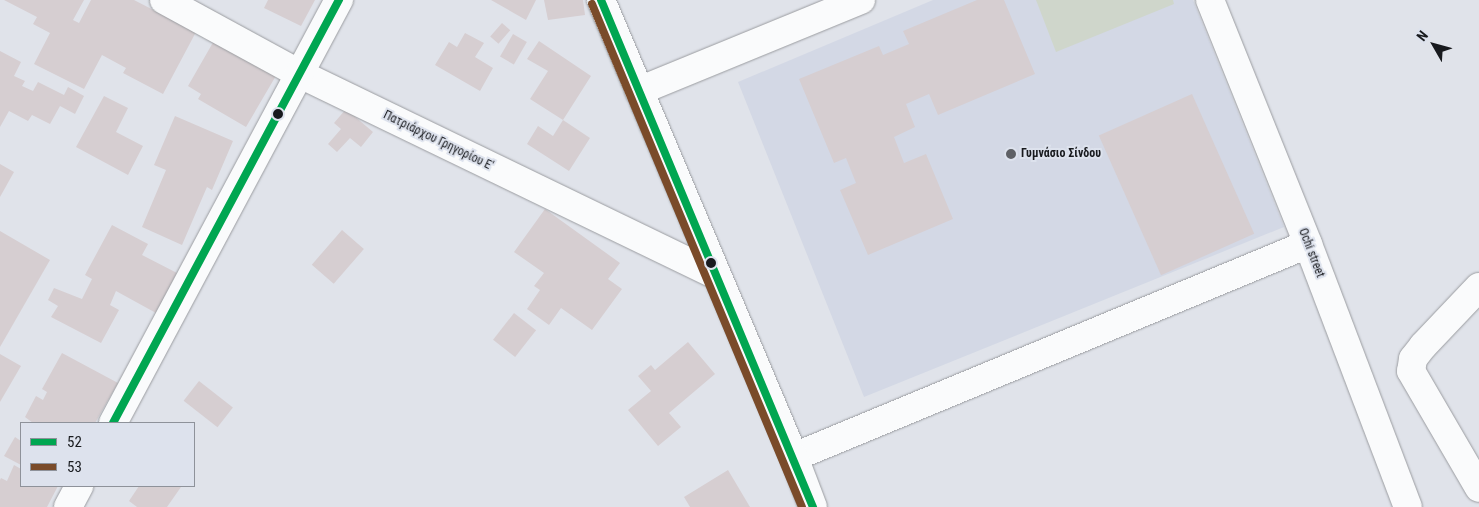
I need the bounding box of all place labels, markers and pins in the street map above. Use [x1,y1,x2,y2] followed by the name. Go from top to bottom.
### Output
[273,109,283,119] unlabelled marker
[1021,147,1101,161] place label: Γυμνάσιο Σίνδου
[1005,148,1017,160] marker: Γυμνάσιο Σίνδου
[706,258,716,268] unlabelled marker

